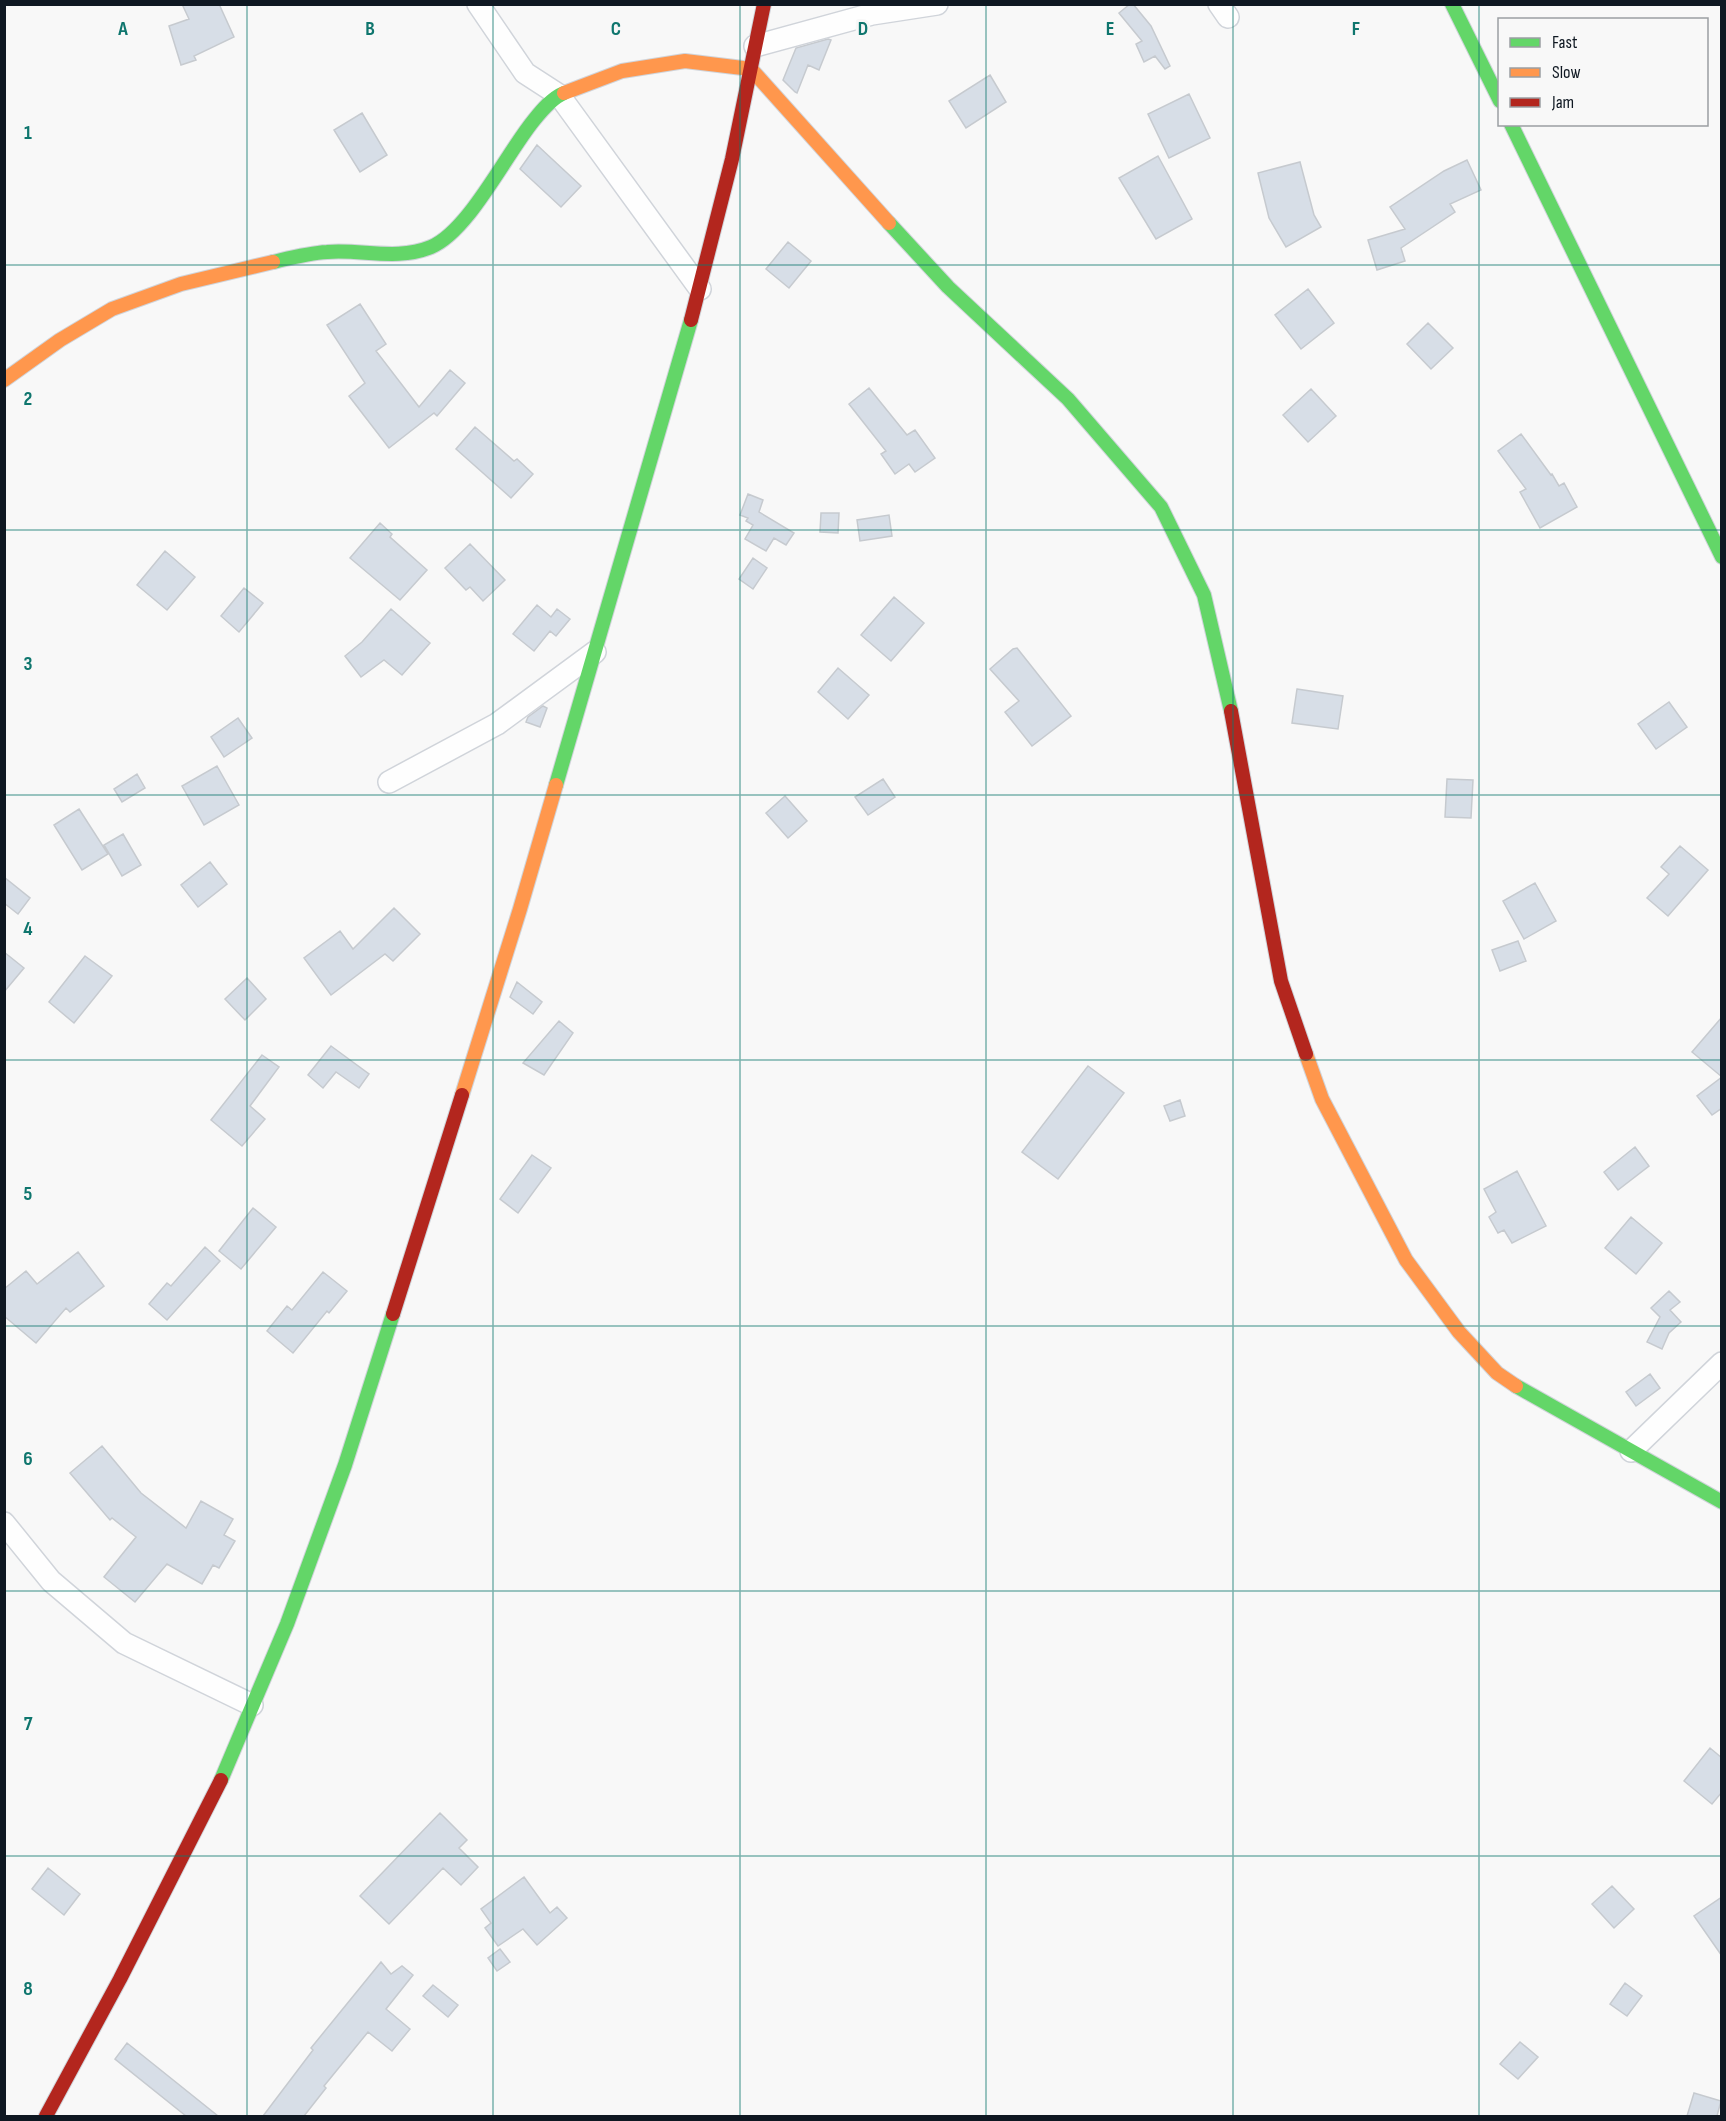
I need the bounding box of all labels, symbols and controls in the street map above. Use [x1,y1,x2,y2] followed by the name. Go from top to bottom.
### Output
[117,17,128,41] text: A
[365,17,375,41] text: B
[611,17,621,41] text: C
[858,17,868,41] text: D
[1106,17,1114,41] text: E
[1352,17,1360,41] text: F
[1498,18,1708,126] legend
[1552,32,1578,53] text: Fast
[1552,62,1581,83] text: Slow
[1551,92,1574,113] text: Jam
[24,121,32,145] text: 1
[24,387,32,411] text: 2
[24,652,33,676] text: 3
[23,917,33,941] text: 4
[24,1182,33,1206] text: 5
[23,1447,33,1471] text: 6
[24,1712,33,1736] text: 7
[23,1977,33,2001] text: 8

